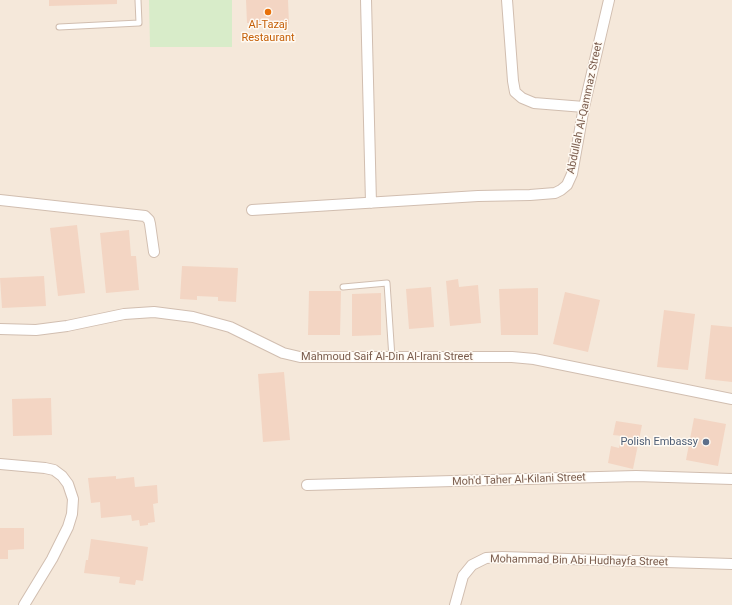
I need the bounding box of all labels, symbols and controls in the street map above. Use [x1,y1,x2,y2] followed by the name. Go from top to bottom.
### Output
[263,7,273,17] marker: Al-Tazaj Restaurant
[241,18,295,44] place label: Al-Tazaj Restaurant
[565,41,605,175] street label: Abdullah Al-Qammaz Street
[301,350,473,364] street label: Mahmoud Saif Al-Din Al-Irani Street
[620,435,698,449] place label: Polish Embassy
[701,437,711,447] marker: Polish Embassy
[452,471,586,489] street label: Moh'd Taher Al-Kilani Street
[490,553,668,569] street label: Mohammad Bin Abi Hudhayfa Street

